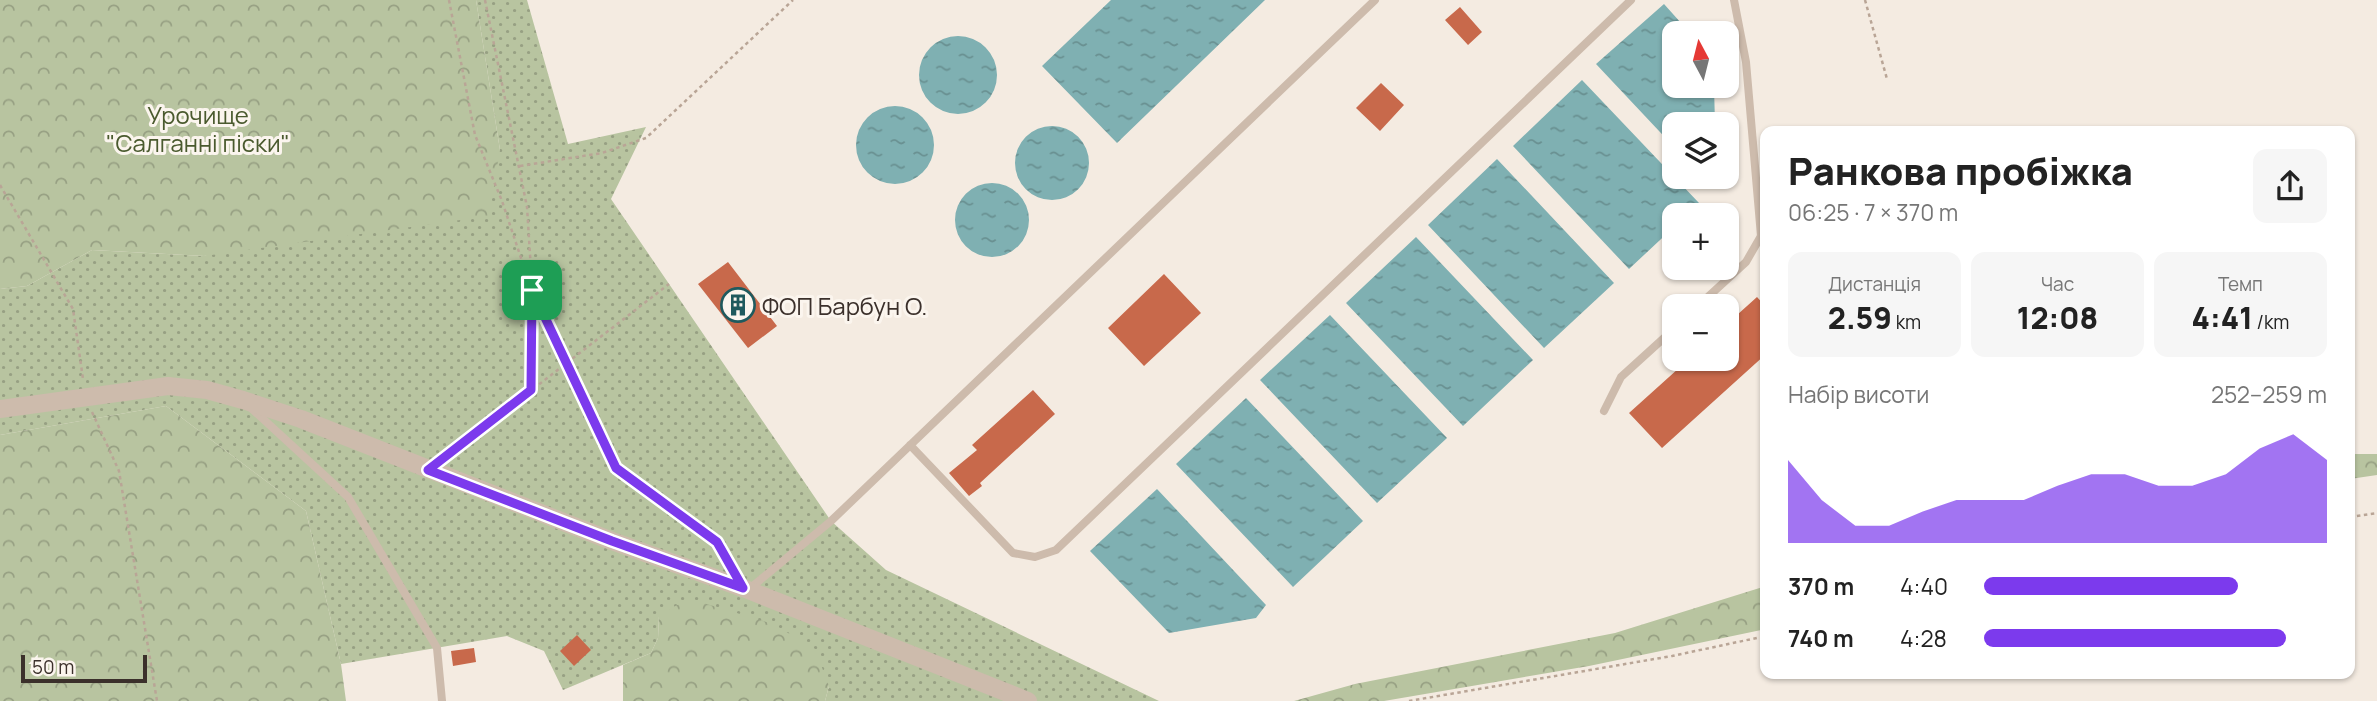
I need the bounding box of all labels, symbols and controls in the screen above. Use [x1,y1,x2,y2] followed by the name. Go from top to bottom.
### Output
[1662,21,1740,98] north arrow
[1662,21,1739,371] map controls
[106,98,290,159] park label: Урочище "Салганні піски"
[1662,112,1739,189] button: layers
[1788,144,2133,196] text: Ранкова пробіжка
[2253,149,2327,223] button: share
[1788,196,1958,228] text: 06:25 · 7 × 370 m
[1662,203,1739,280] button: +
[502,260,562,320] pin
[513,271,551,309] icon: arrive
[1828,271,1921,297] text: Дистанція
[2041,271,2074,297] text: Час
[2218,271,2263,297] text: Темп
[719,286,757,324] building icon: ФОП Барбун О.
[762,289,927,322] place label: ФОП Барбун О.
[1662,294,1739,371] button: −
[1828,297,1892,338] text: 2.59
[2017,297,2098,338] text: 12:08
[2192,297,2253,338] text: 4:41
[1892,309,1921,335] text: km
[2253,309,2289,335] text: /km
[1788,378,1929,410] text: Набір висоти
[2211,378,2327,410] text: 252–259 m
[1788,570,1854,602] text: 370 m
[1900,570,1948,602] text: 4:40
[1788,622,1854,654] text: 740 m
[1900,622,1947,654] text: 4:28
[21,652,147,684] scale bar
[32,654,74,680] text: 50 m

